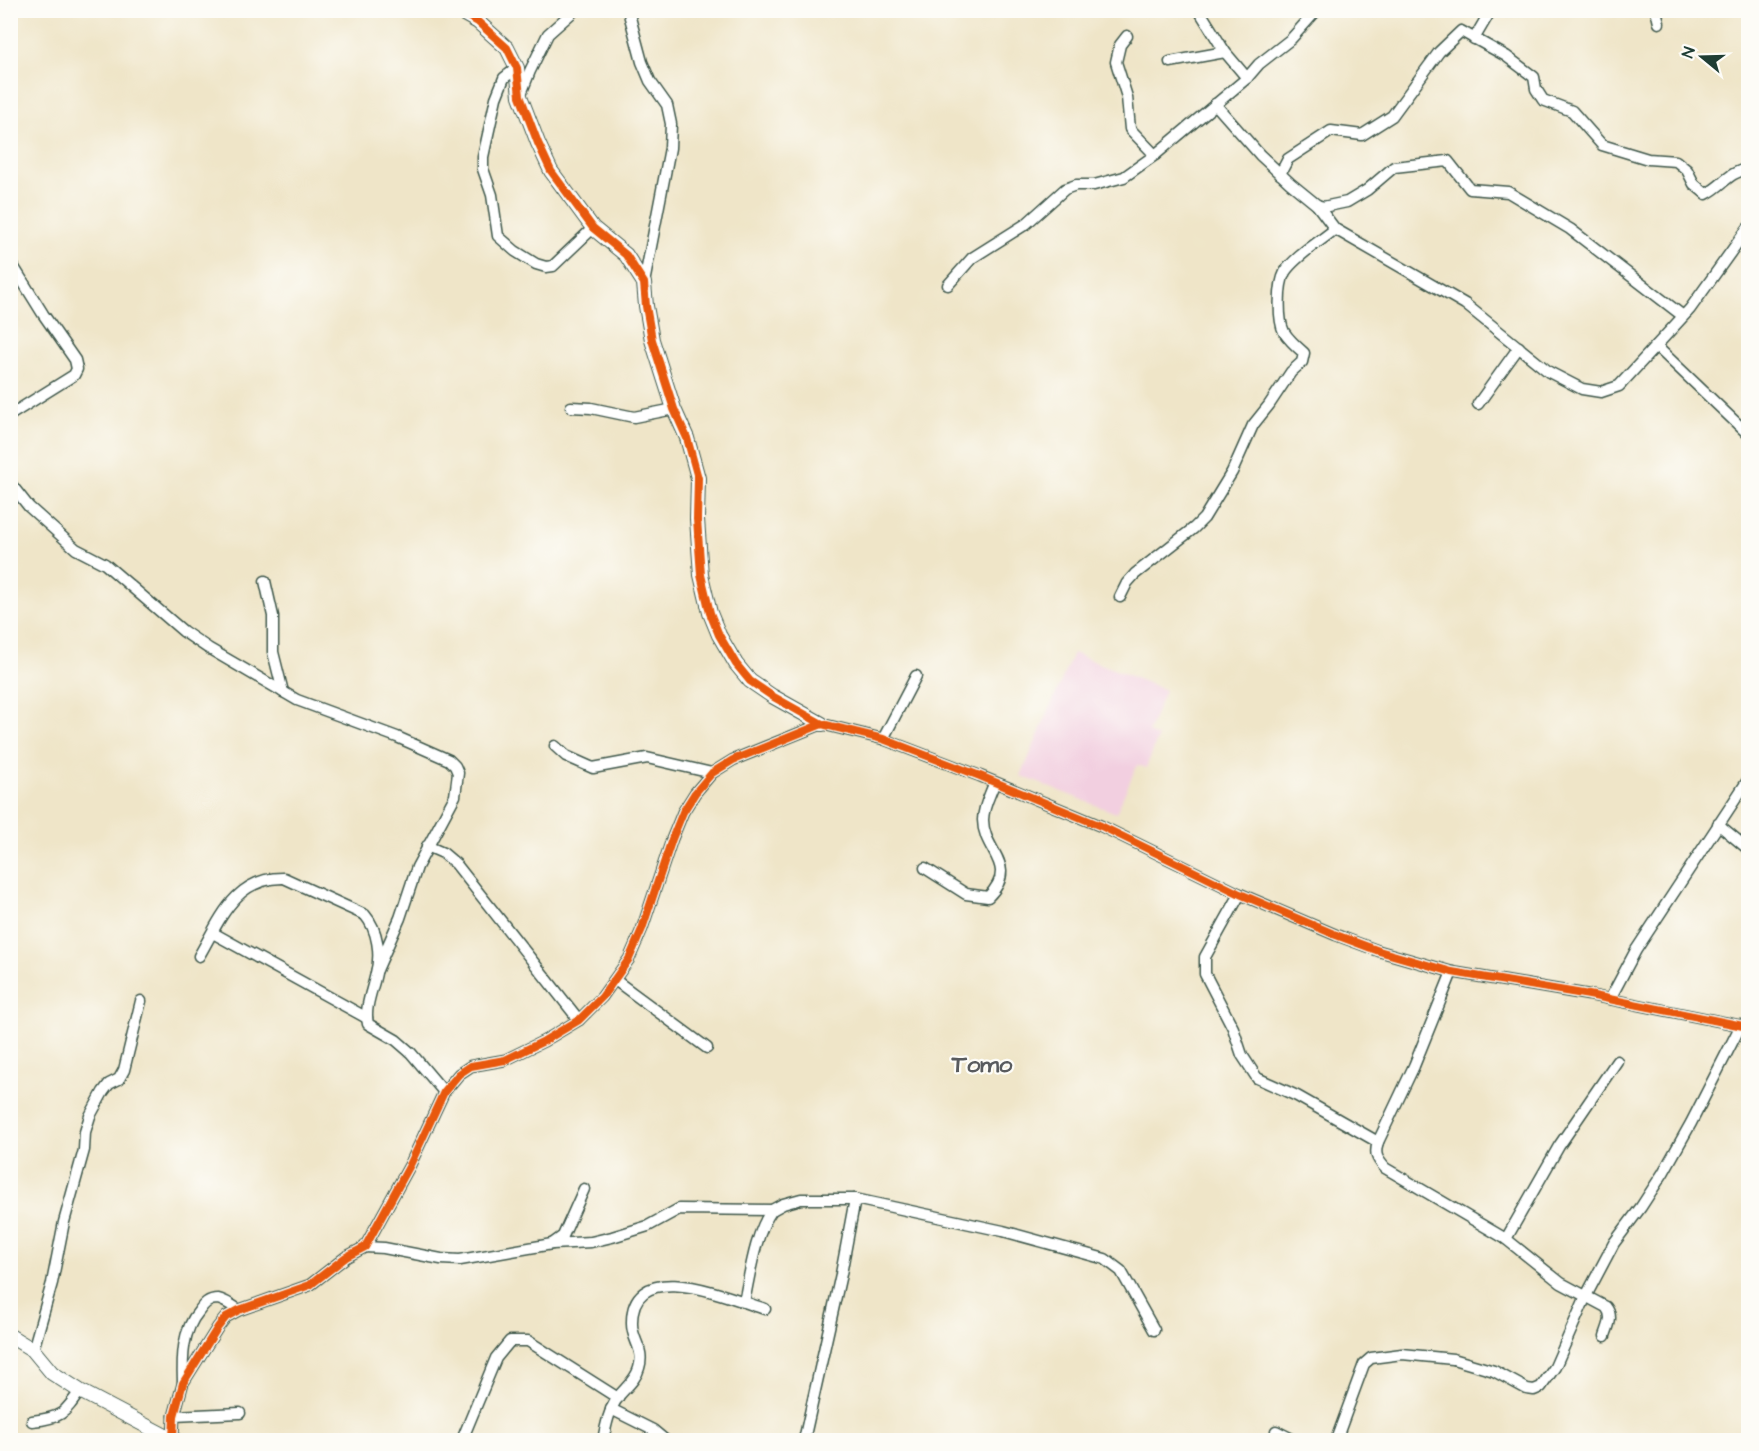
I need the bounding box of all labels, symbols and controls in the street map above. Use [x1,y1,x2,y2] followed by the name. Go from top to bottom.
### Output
[1672,27,1732,87] north arrow
[1677,44,1701,61] text: N
[951,1048,1013,1082] district label: Tomo

